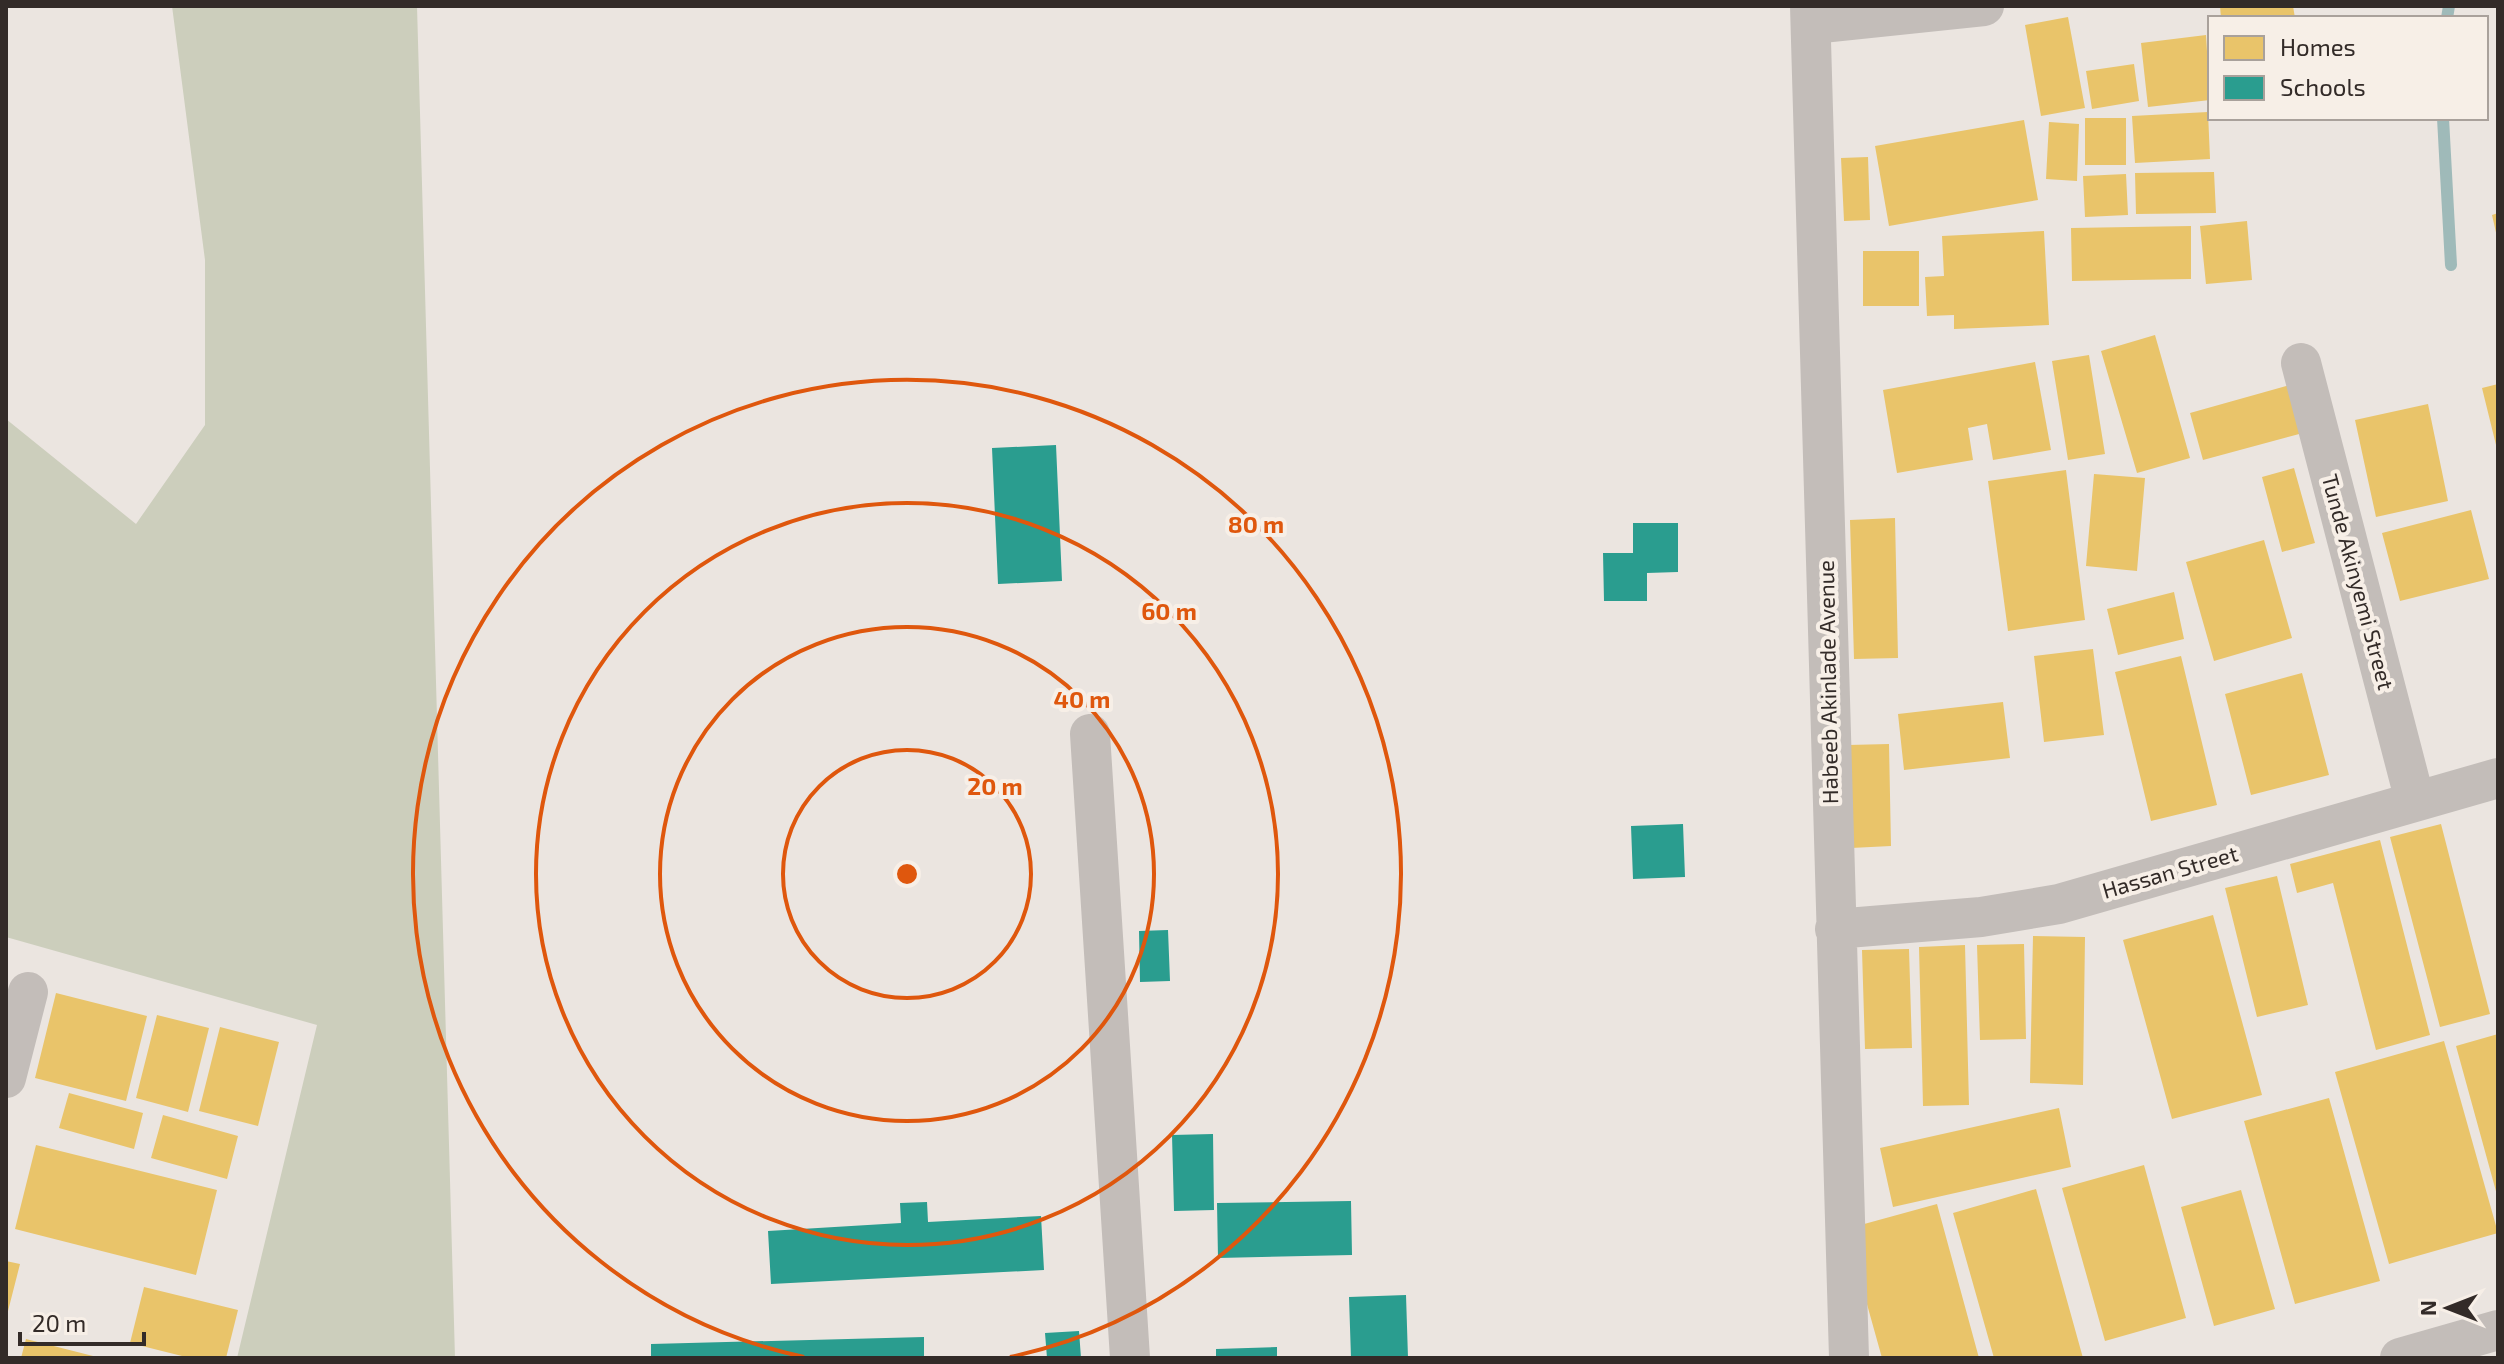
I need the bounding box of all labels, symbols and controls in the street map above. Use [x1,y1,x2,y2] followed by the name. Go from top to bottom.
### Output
[2208,16,2488,120] legend
[2280,32,2356,61] text: Homes
[2280,72,2366,101] text: Schools
[2318,471,2400,692] street label: Tunde Akinyemi Street
[1228,509,1284,538] text: 80 m
[1812,560,1842,804] street label: Habeeb Akinlade Avenue
[1141,596,1197,625] text: 60 m
[1054,684,1110,713] text: 40 m
[967,771,1023,800] text: 20 m
[2099,839,2241,903] street label: Hassan Street
[893,860,921,888] centre of rings
[2408,1268,2488,1348] north arrow
[20,1296,144,1346] scale bar
[2414,1300,2440,1316] text: N
[32,1308,86,1337] text: 20 m

